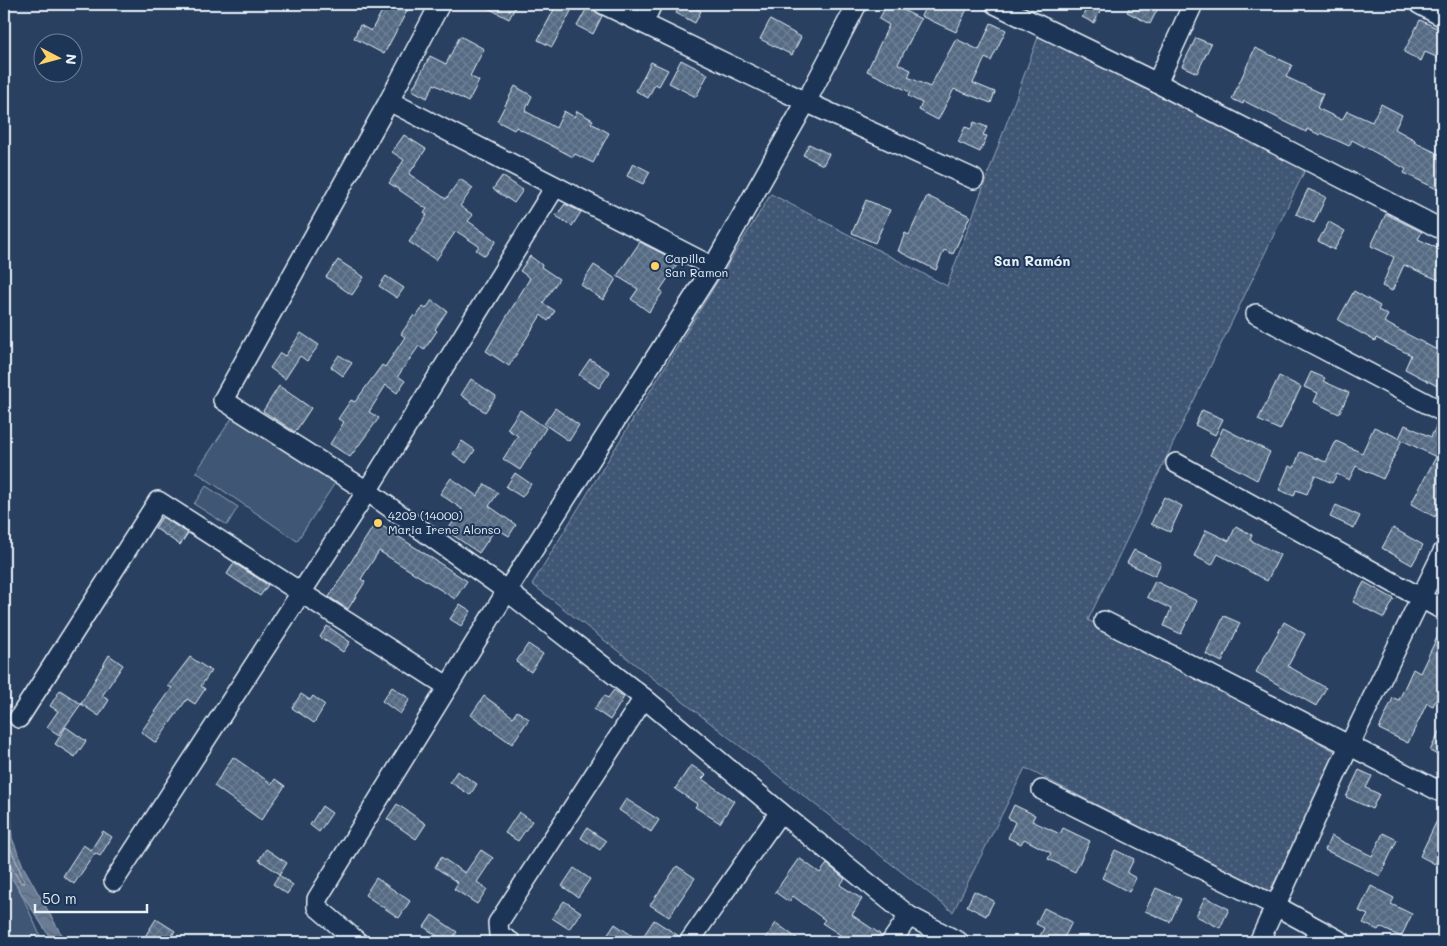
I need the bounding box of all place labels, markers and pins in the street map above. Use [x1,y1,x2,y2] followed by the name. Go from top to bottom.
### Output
[665,250,728,280] place label: Capilla San Ramon
[649,260,661,272] marker: Capilla San Ramon
[388,507,501,537] place label: 4209 (14000) Maria Irene Alonso
[372,517,384,529] marker: 4209 (14000) Maria Irene Alonso

